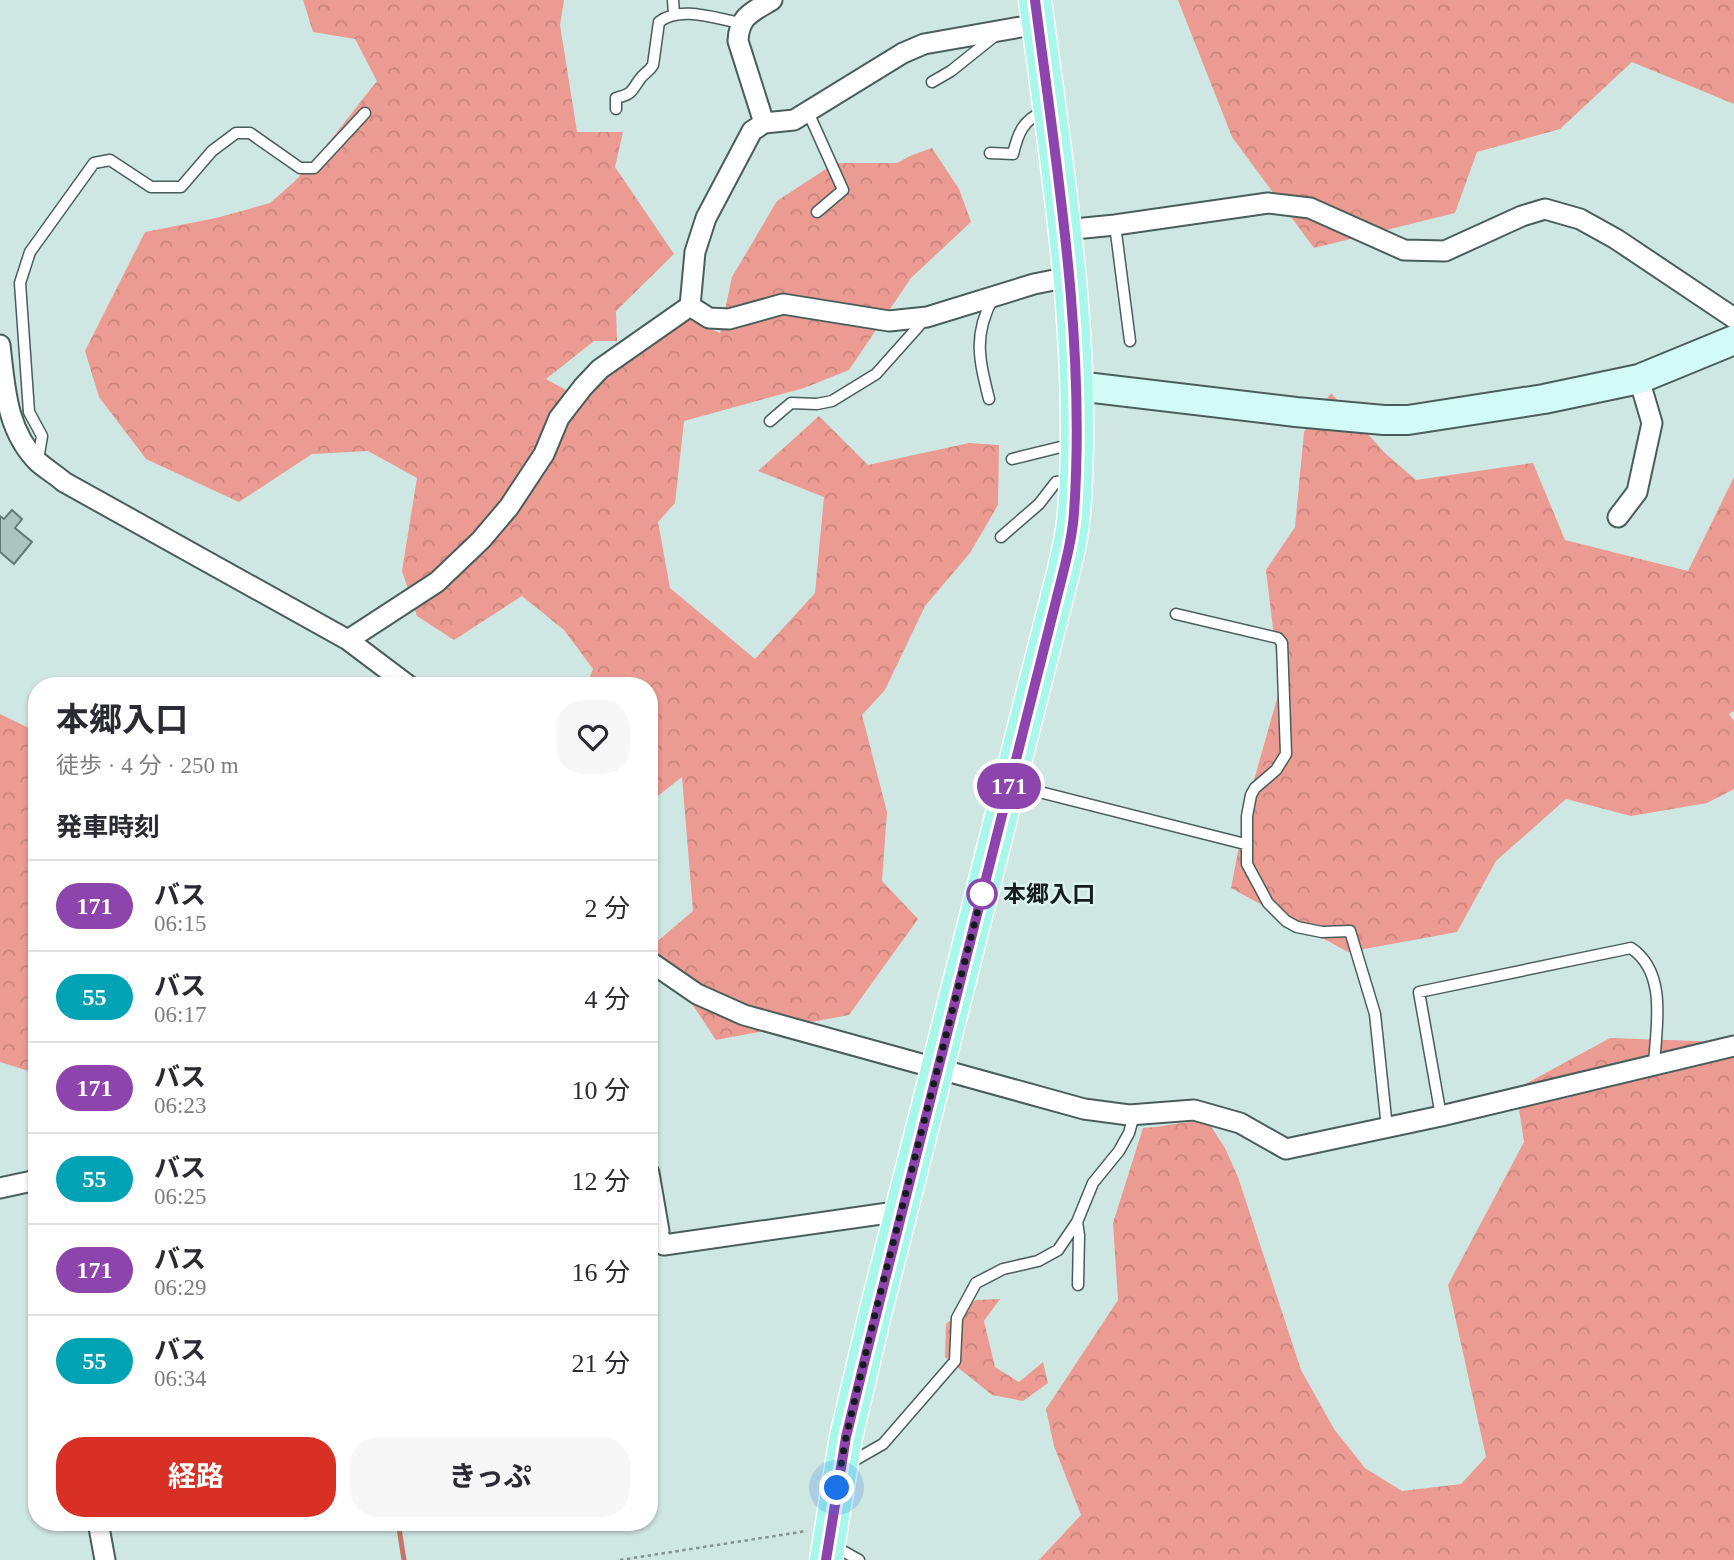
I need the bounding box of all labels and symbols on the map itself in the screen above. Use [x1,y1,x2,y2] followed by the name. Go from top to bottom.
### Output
[969,763,1049,809] line badge: 171
[967,879,997,909] marker: 本郷入口
[1003,882,1095,907] place label: 本郷入口
[819,1470,854,1505] your location

